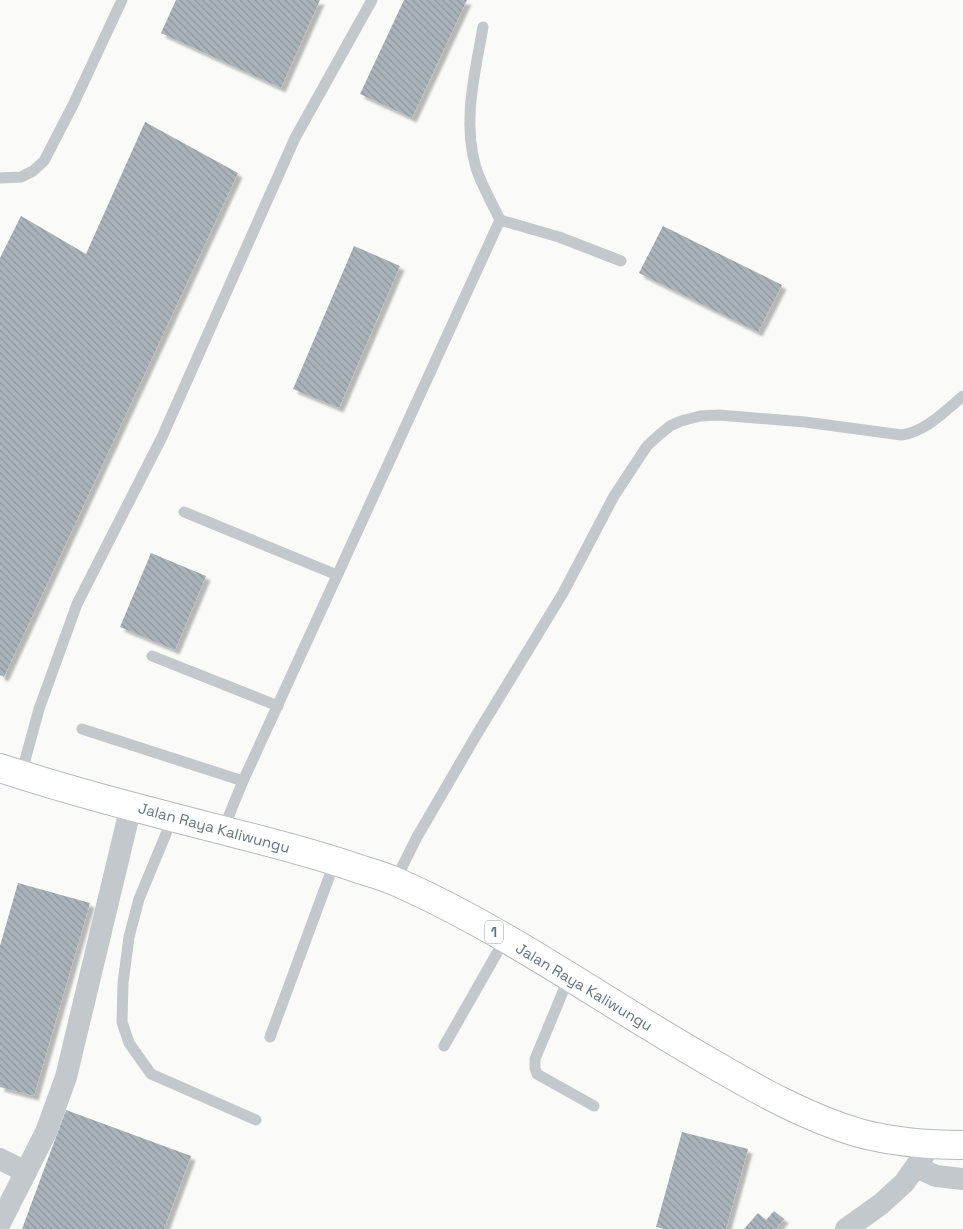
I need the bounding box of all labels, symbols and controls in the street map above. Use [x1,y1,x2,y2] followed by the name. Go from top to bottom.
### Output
[136,798,292,857] street label: Jalan Raya Kaliwungu
[485,920,503,944] road number: 1
[512,938,656,1035] street label: Jalan Raya Kaliwungu

